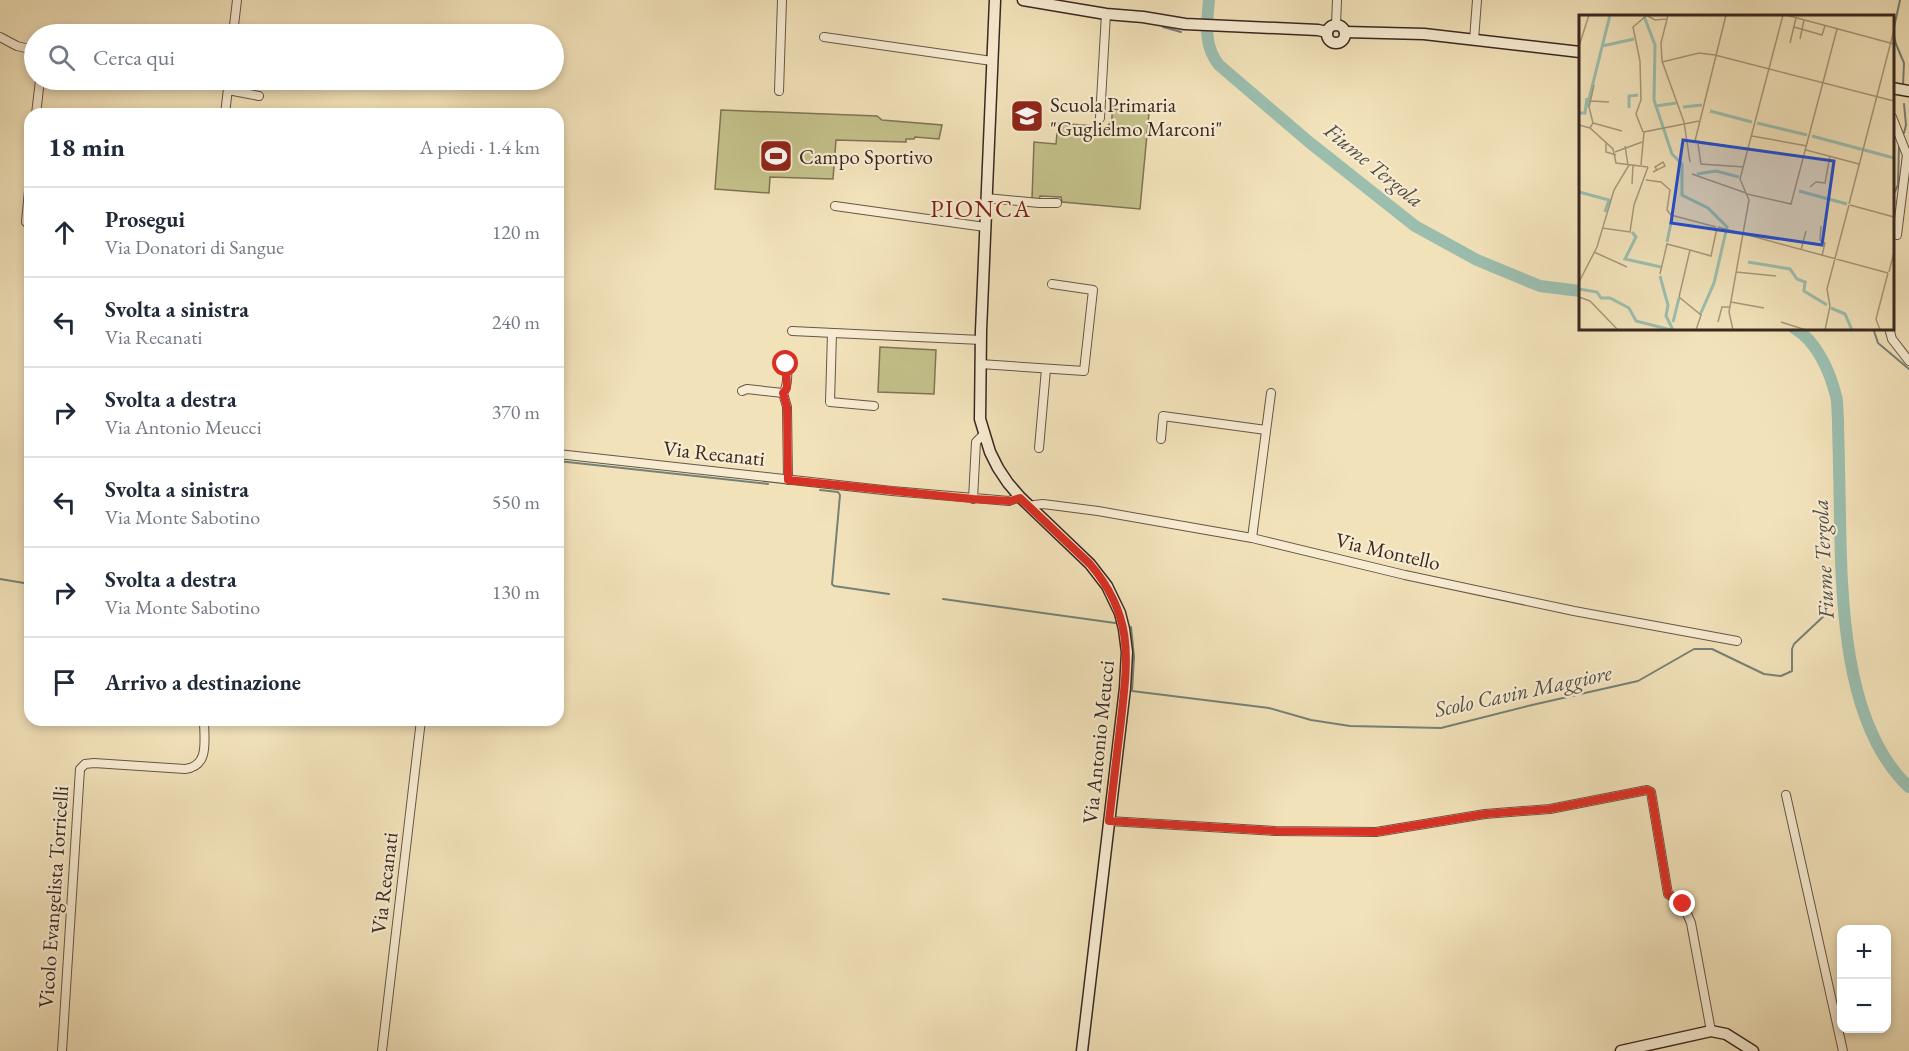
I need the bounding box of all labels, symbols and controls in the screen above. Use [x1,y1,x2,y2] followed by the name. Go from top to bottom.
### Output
[1579,15,1894,330] inset map
[24,24,564,90] search box
[45,41,78,74] icon: search
[93,43,175,72] text: Cerca qui
[1050,91,1222,142] place label: Scuola Primaria "Guglielmo Marconi"
[1009,98,1045,134] school or university icon: Scuola Primaria "Guglielmo Marconi"
[1317,115,1430,214] water label: Fiume Tergola
[48,130,125,164] text: 18 min
[420,134,540,160] text: A piedi · 1.4 km
[758,138,794,174] sports icon: Campo Sportivo
[799,143,933,170] place label: Campo Sportivo
[930,193,1032,224] district label: PIONCA
[105,205,185,234] text: Prosegui
[48,216,81,249] icon: ahead
[492,219,540,245] text: 120 m
[105,234,284,260] text: Via Donatori di Sangue
[105,295,249,324] text: Svolta a sinistra
[48,306,81,339] icon: left
[492,309,540,335] text: 240 m
[105,324,202,350] text: Via Recanati
[772,350,798,376] route start
[105,385,237,414] text: Svolta a destra
[48,396,81,429] icon: right
[492,399,540,425] text: 370 m
[105,414,262,440] text: Via Antonio Meucci
[662,434,766,472] street label: Via Recanati
[105,475,249,504] text: Svolta a sinistra
[48,486,81,519] icon: left
[492,489,540,515] text: 550 m
[1805,498,1841,621] water label: Fiume Tergola
[105,504,260,530] text: Via Monte Sabotino
[1333,526,1443,576] street label: Via Montello
[105,565,237,594] text: Svolta a destra
[48,576,81,609] icon: right
[492,579,540,605] text: 130 m
[105,594,260,620] text: Via Monte Sabotino
[1431,658,1615,724] water label: Scolo Cavin Maggiore
[1076,659,1120,825] street label: Via Antonio Meucci
[48,666,81,699] icon: arrive
[105,668,301,697] text: Arrivo a destinazione
[32,785,74,1009] street label: Vicolo Evangelista Torricelli
[364,831,404,935] street label: Via Recanati
[1669,890,1695,916] route end
[1837,925,1891,1033] map controls
[1837,925,1891,979] button: +
[1837,979,1891,1033] button: −

